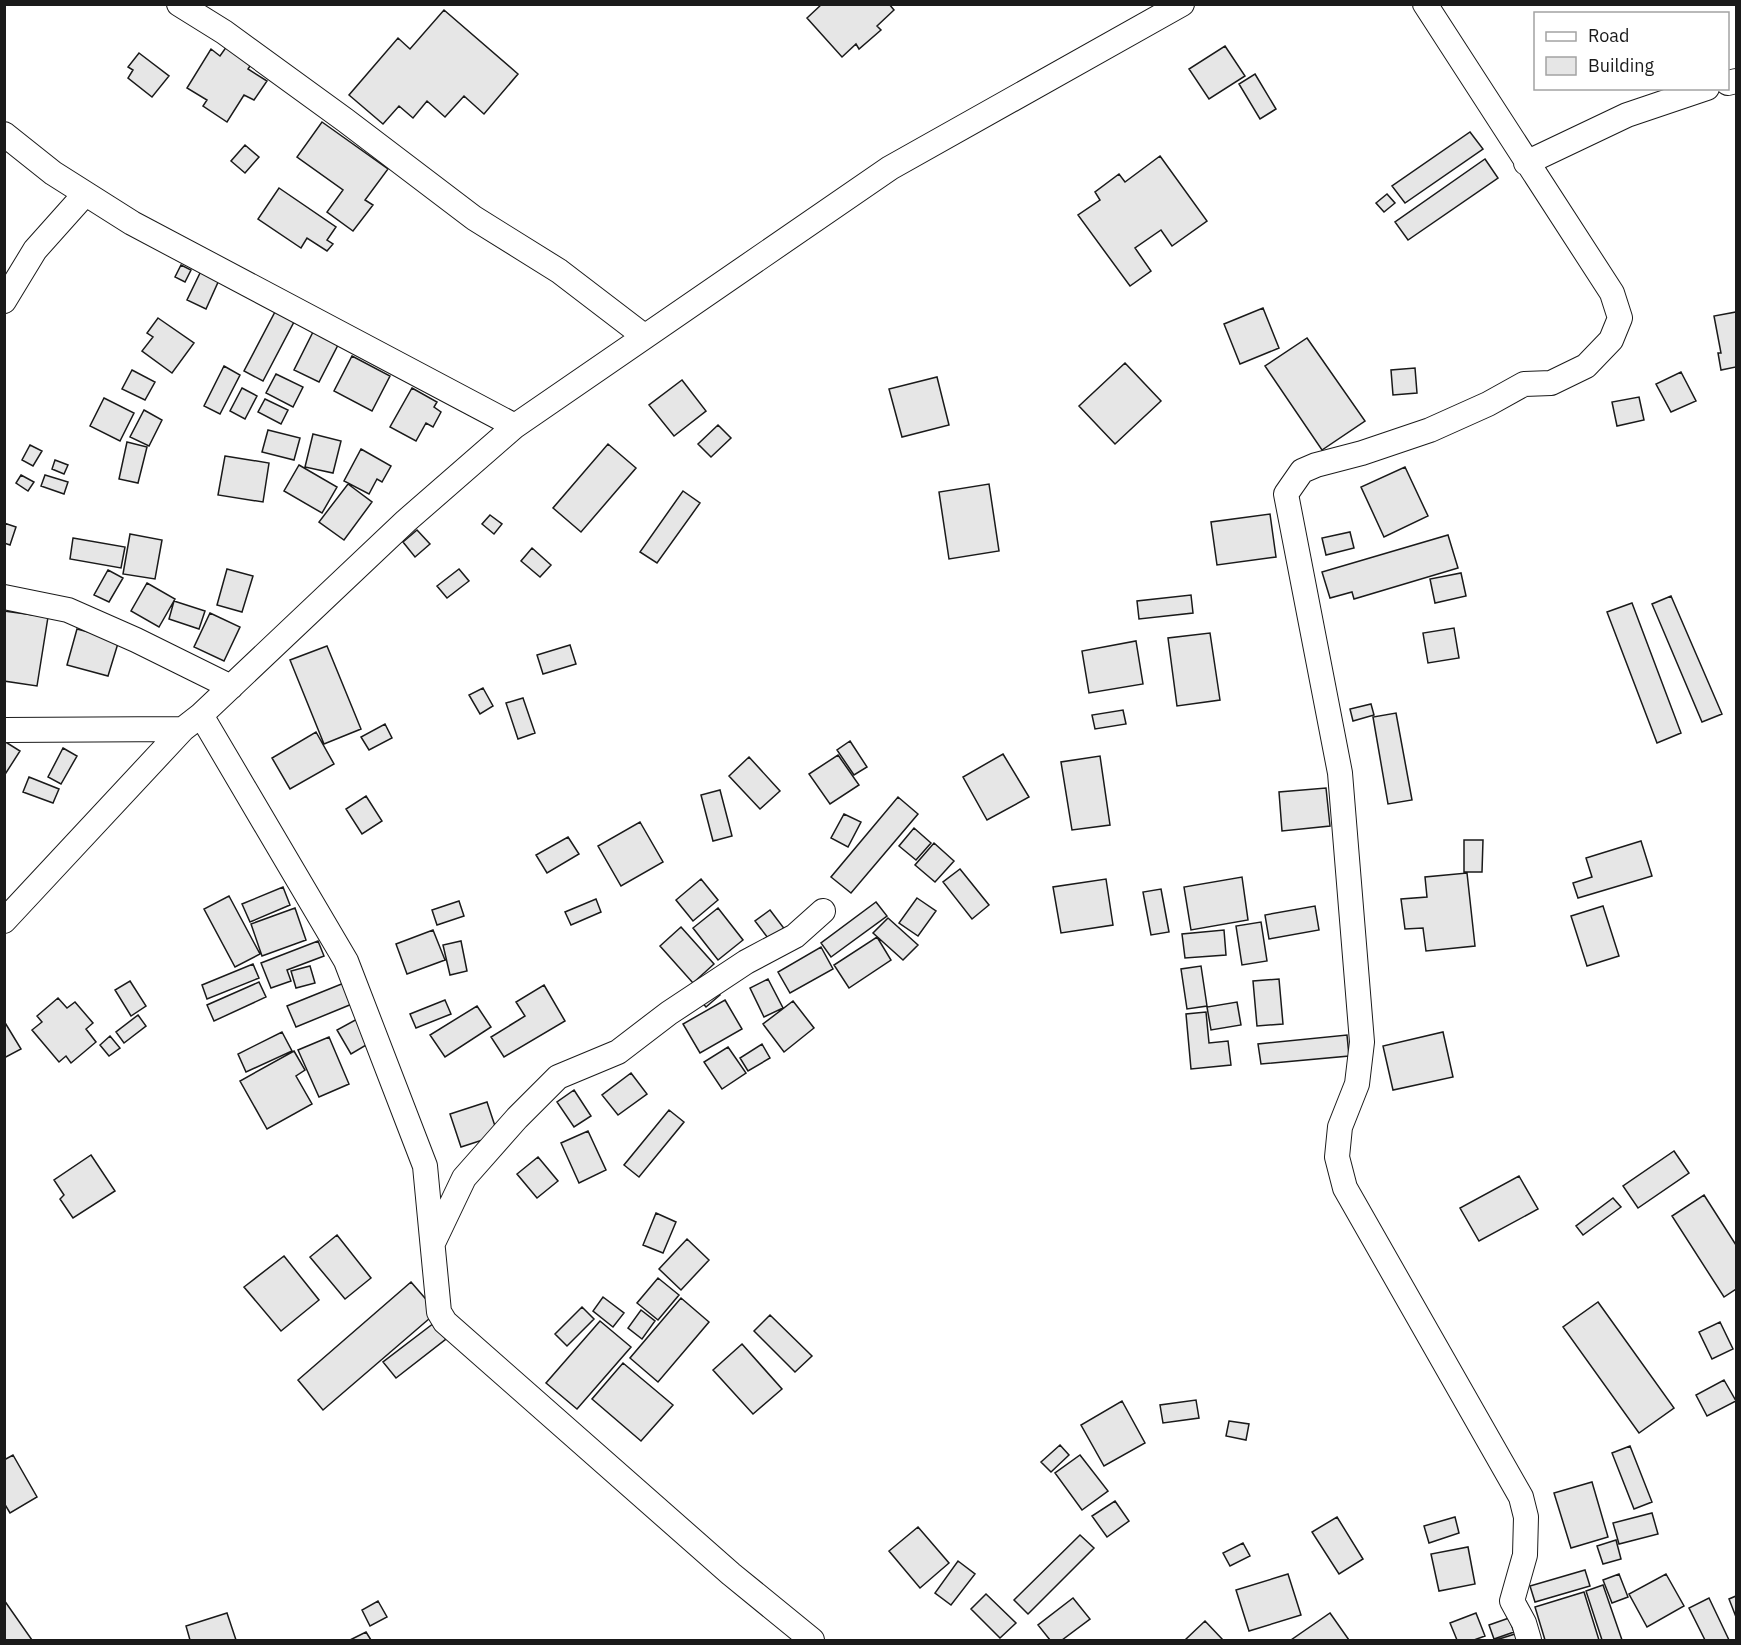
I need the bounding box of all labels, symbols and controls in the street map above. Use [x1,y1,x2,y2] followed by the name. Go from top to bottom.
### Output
[1534,12,1729,90] legend
[1588,24,1629,47] text: Road
[1588,54,1655,77] text: Building

